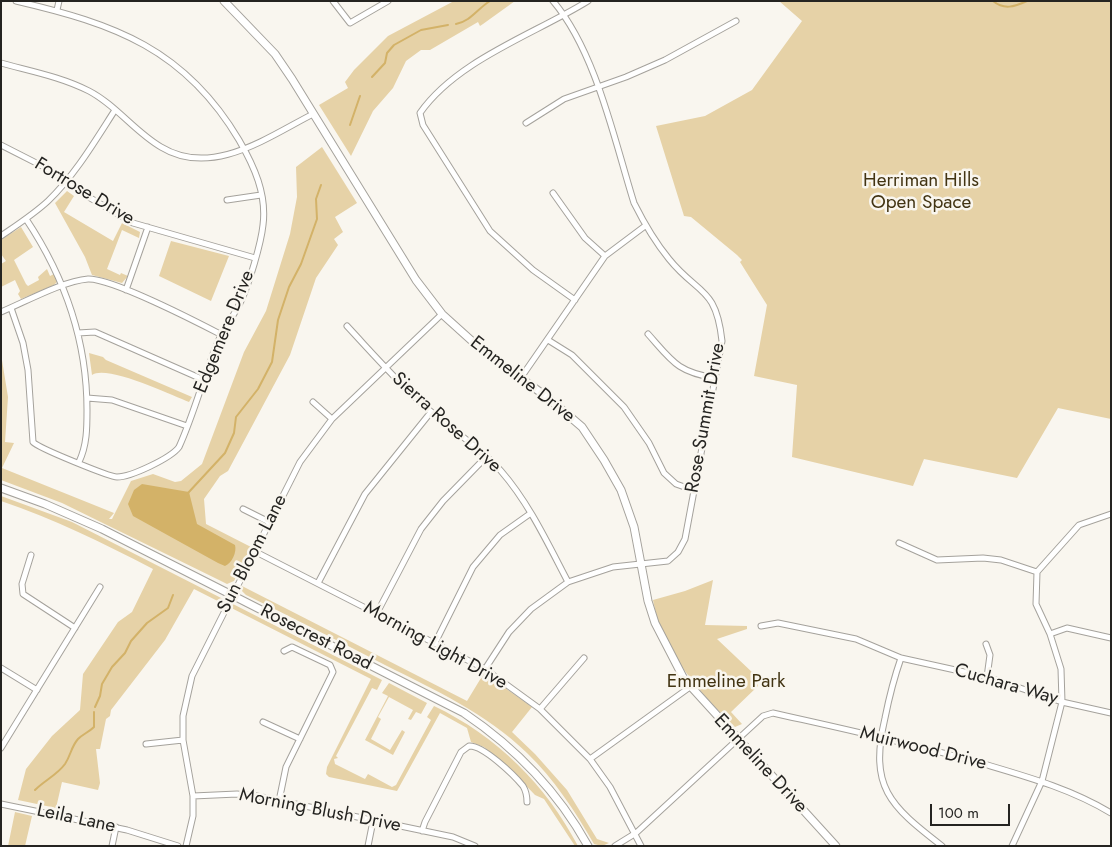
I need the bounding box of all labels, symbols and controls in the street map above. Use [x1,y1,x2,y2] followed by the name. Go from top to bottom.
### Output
[30,153,138,231] street label: Fortrose Drive
[863,170,979,214] park label: Herriman Hills Open Space
[190,267,260,397] street label: Edgemere Drive
[465,332,579,428] street label: Emmeline Drive
[682,341,730,495] street label: Rose Summit Drive
[387,368,505,478] street label: Sierra Rose Drive
[213,491,293,617] street label: Sun Bloom Lane
[359,597,511,695] street label: Morning Light Drive
[256,600,376,676] street label: Rosecrest Road
[951,659,1061,711] street label: Cuchara Way
[667,671,785,693] park label: Emmeline Park
[708,710,812,818] street label: Emmeline Drive
[857,722,989,776] street label: Muirwood Drive
[237,784,403,838] street label: Morning Blush Drive
[932,794,1012,826] scale bar
[35,800,117,838] street label: Leila Lane
[938,802,979,824] text: 100 m

